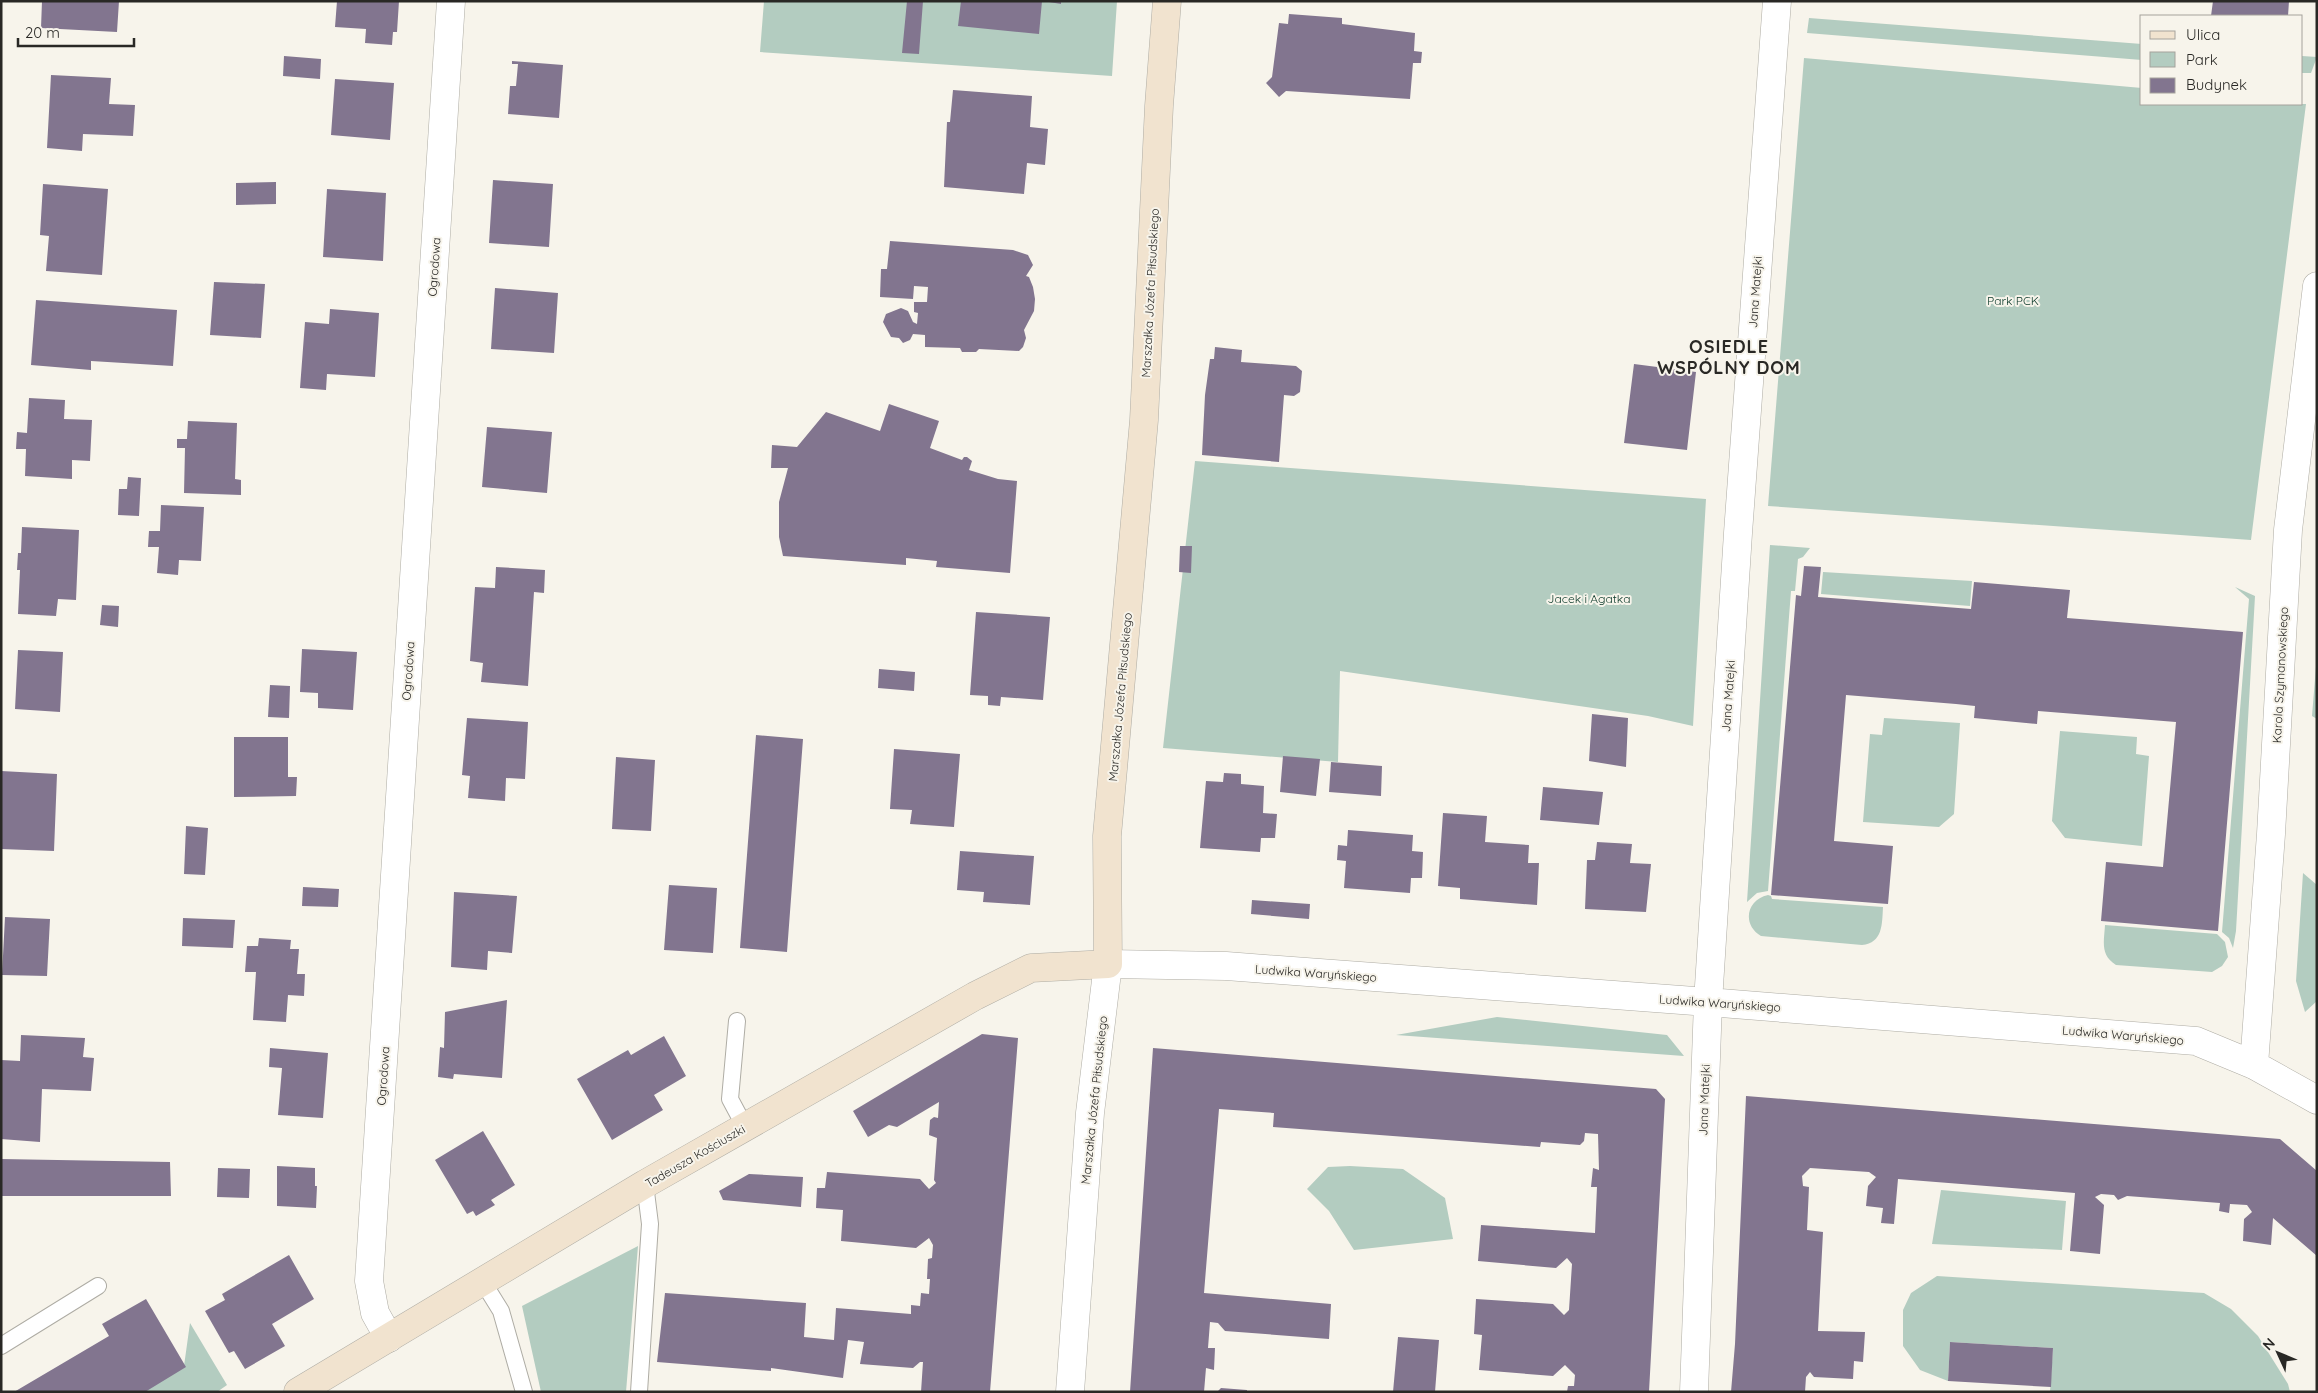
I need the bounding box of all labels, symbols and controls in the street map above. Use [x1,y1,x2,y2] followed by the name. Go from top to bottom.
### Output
[18,15,134,47] scale bar
[2140,15,2303,105] legend
[25,23,60,42] text: 20 m
[2186,25,2220,44] text: Ulica
[2186,50,2218,69] text: Park
[2186,75,2247,94] text: Budynek
[1138,208,1162,378] street label: Marszałka Józefa Piłsudskiego
[424,237,444,297] street label: Ogrodowa
[1745,256,1765,328] street label: Jana Matejki
[1987,293,2039,308] park label: Park PCK
[1657,335,1801,379] district label: OSIEDLE WSPÓLNY DOM
[1548,591,1630,606] park label: Jacek i Agatka
[2269,606,2291,744] street label: Karola Szymanowskiego
[1105,612,1135,782] street label: Marszałka Józefa Piłsudskiego
[398,641,418,701] street label: Ogrodowa
[1718,660,1738,732] street label: Jana Matejki
[1255,961,1377,985] street label: Ludwika Waryńskiego
[1659,991,1781,1015] street label: Ludwika Waryńskiego
[1078,1015,1110,1185] street label: Marszałka Józefa Piłsudskiego
[2062,1022,2184,1048] street label: Ludwika Waryńskiego
[373,1046,393,1106] street label: Ogrodowa
[1695,1064,1713,1136] street label: Jana Matejki
[642,1121,748,1191] street label: Tadeusza Kościuszki
[2253,1328,2303,1378] north arrow
[2259,1334,2279,1354] text: N

